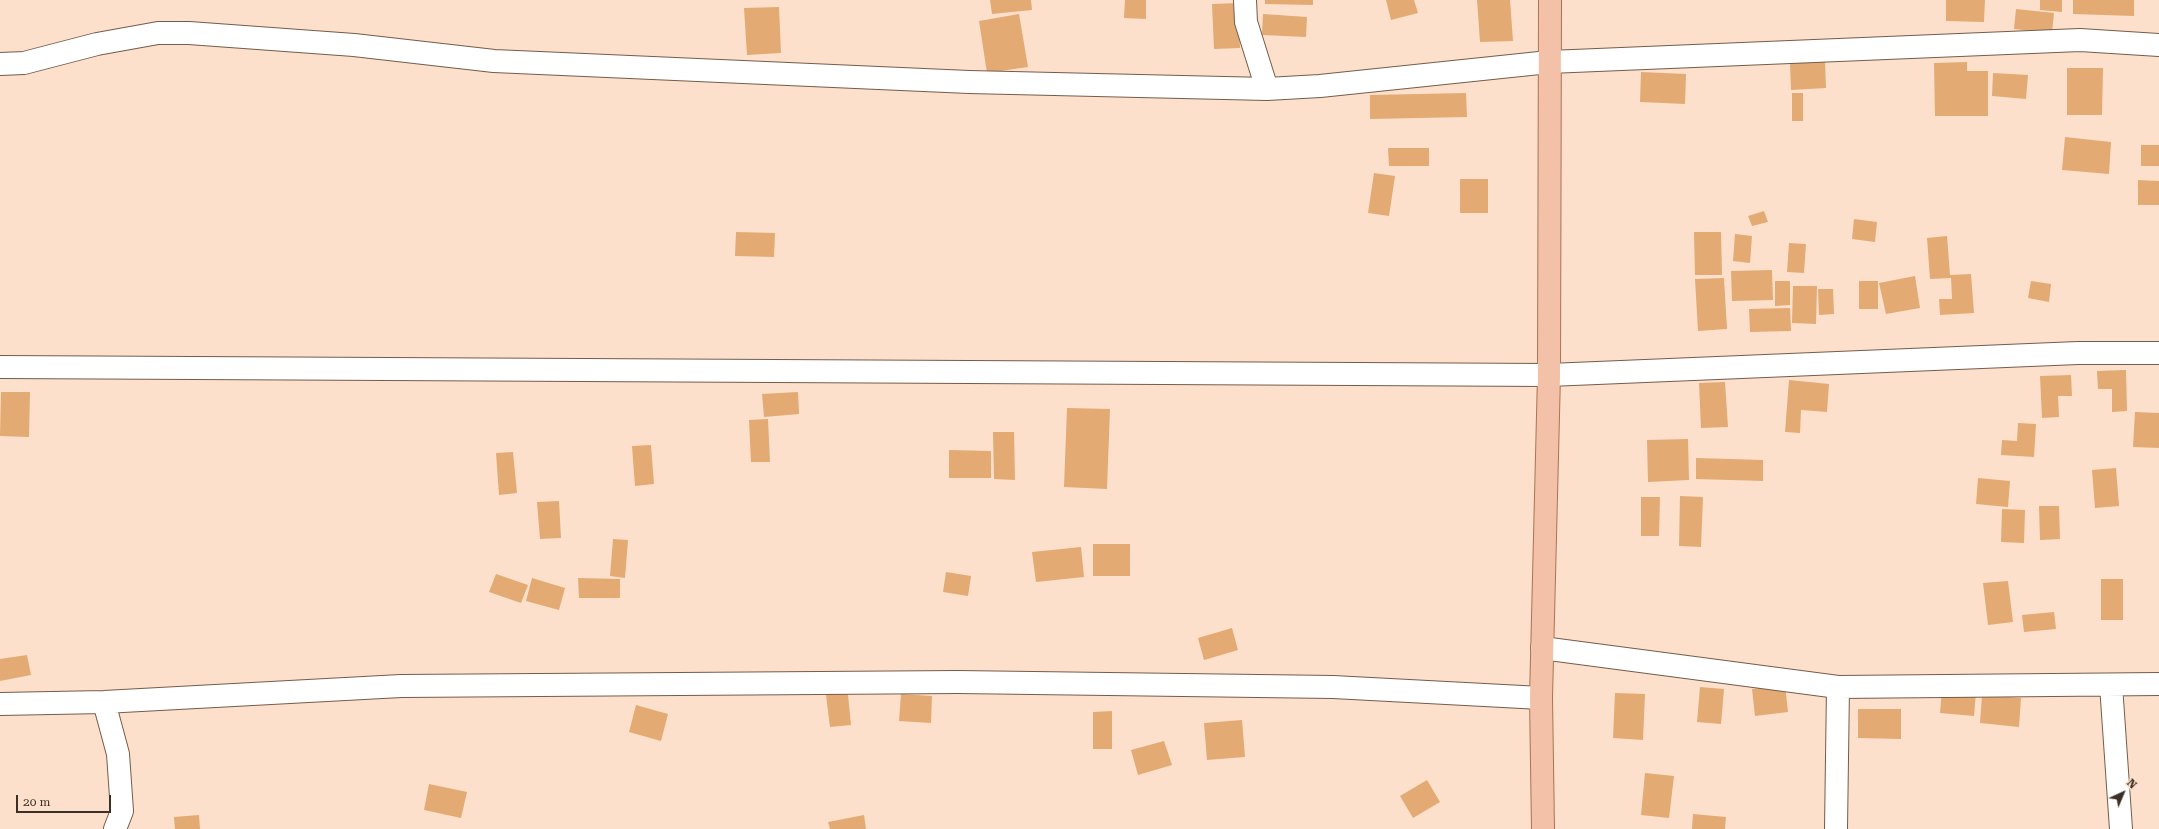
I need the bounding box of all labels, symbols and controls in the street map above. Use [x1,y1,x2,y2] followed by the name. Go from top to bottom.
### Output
[2103,773,2143,813] north arrow
[2124,776,2139,792] text: N
[18,787,113,813] scale bar
[23,795,50,809] text: 20 m

